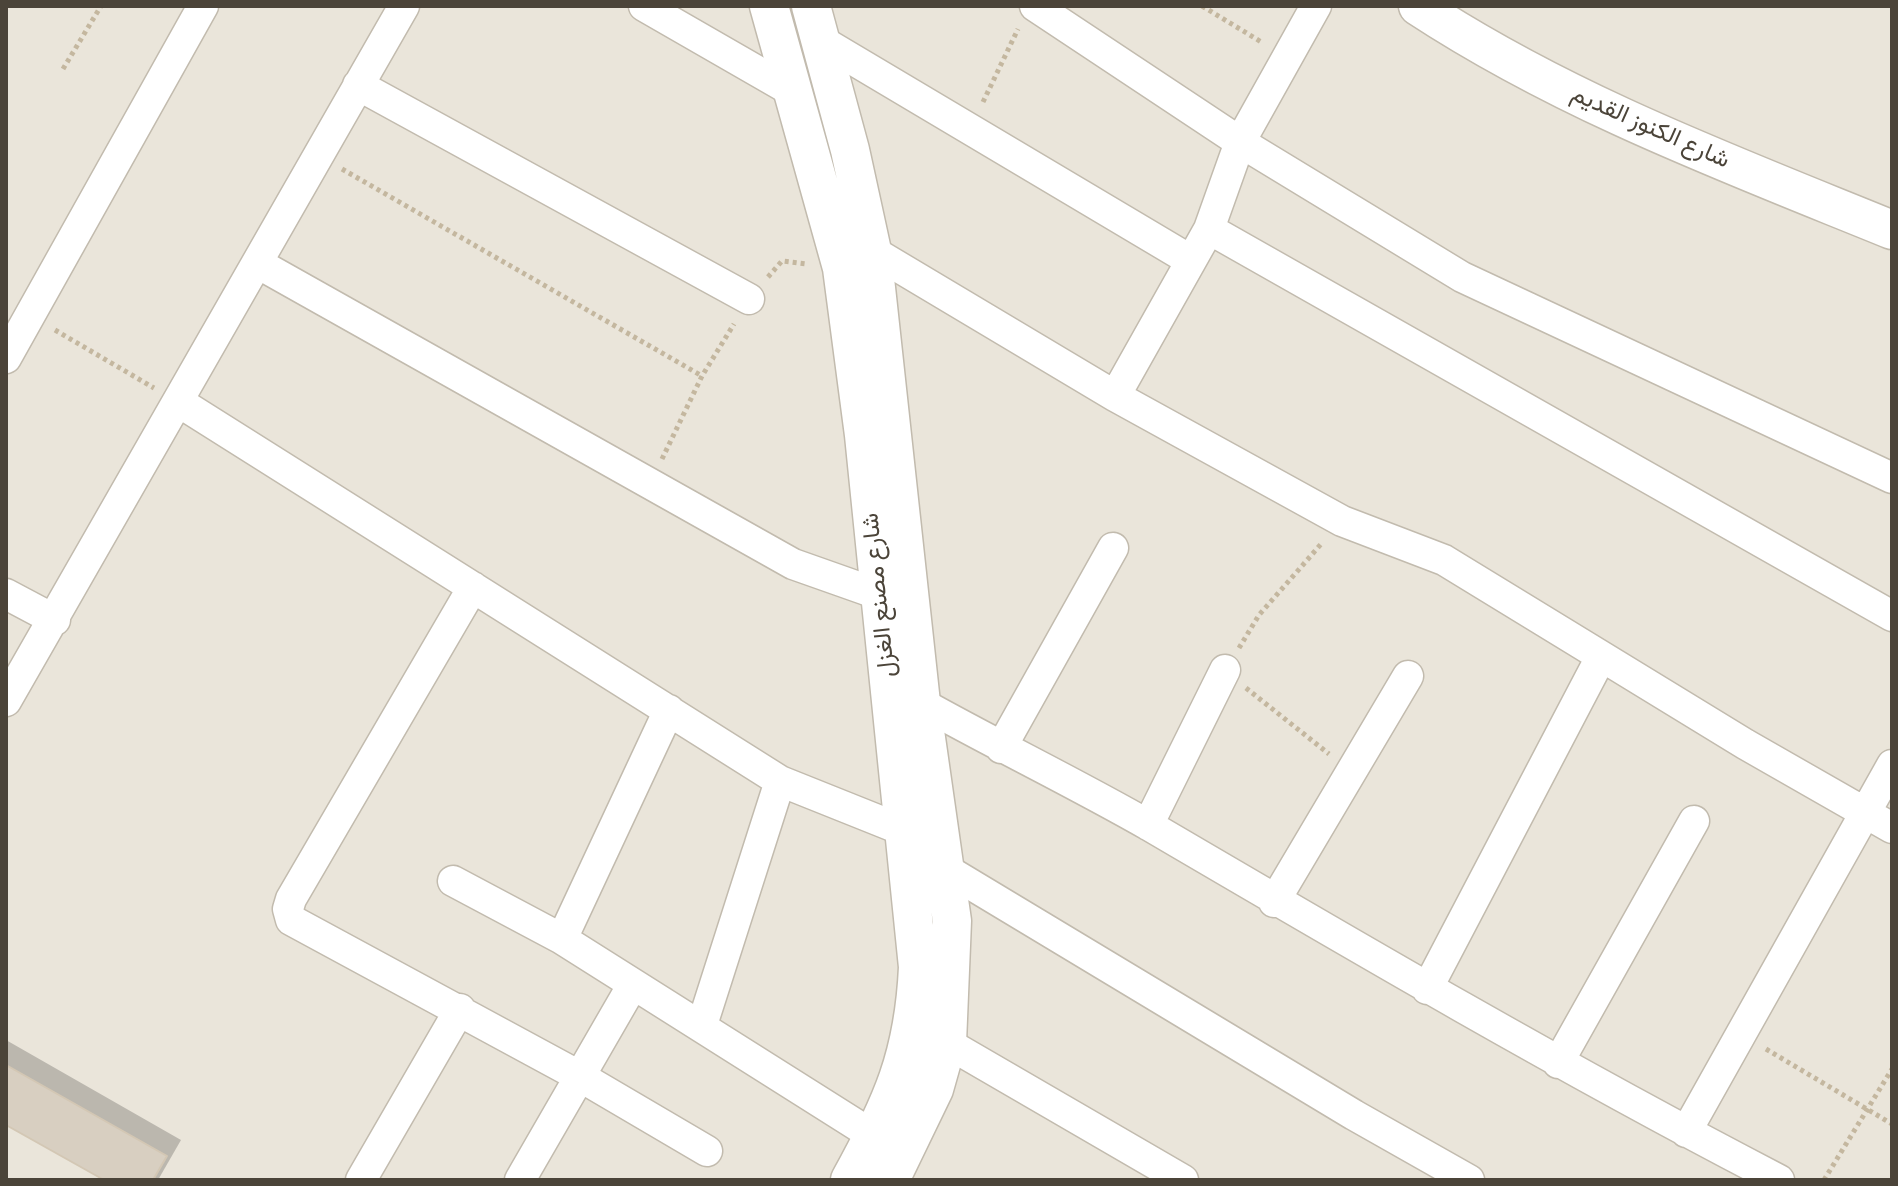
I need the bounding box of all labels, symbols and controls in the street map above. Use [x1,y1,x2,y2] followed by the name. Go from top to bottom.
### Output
[1566,80,1734,176] street label: شارع الكنوز القديم
[857,511,903,679] street label: شارع مصنع الغزل

